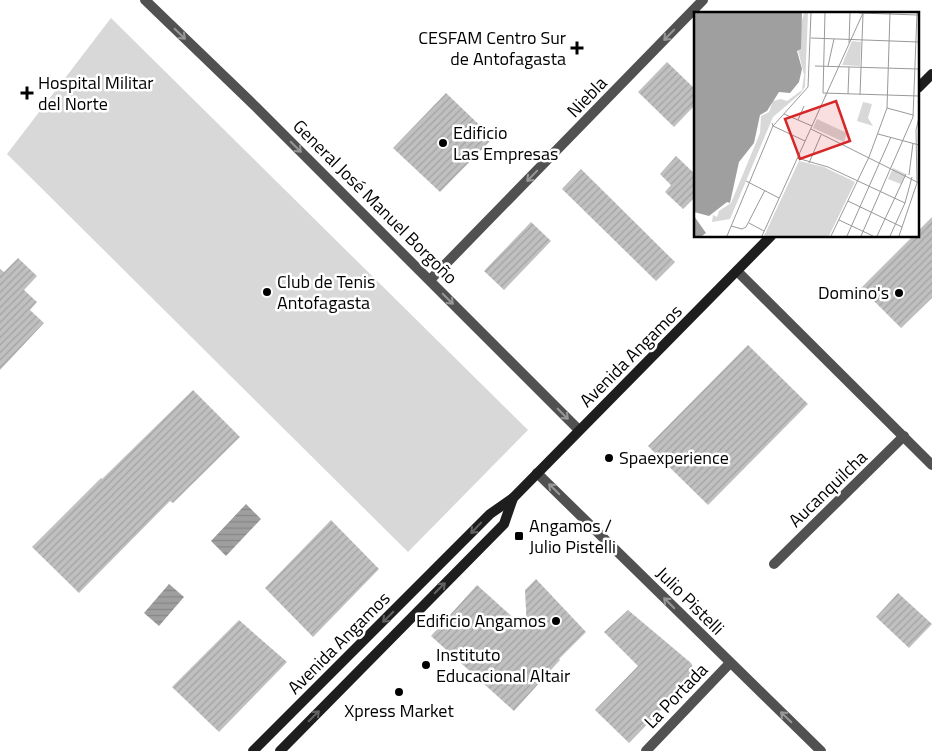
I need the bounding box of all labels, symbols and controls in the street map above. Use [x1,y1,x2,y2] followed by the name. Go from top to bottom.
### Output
[694,12,920,238] inset map
[418,24,566,72] place label: CESFAM Centro Sur de Antofagasta
[174,28,186,40] one-way arrow
[663,29,676,41] one-way arrow
[570,41,584,55] marker: CESFAM Centro Sur de Antofagasta
[38,69,154,117] place label: Hospital Militar del Norte
[560,70,613,123] street label: Niebla
[20,86,34,100] marker: Hospital Militar del Norte
[287,113,464,290] street label: General José Manuel Borgoño
[453,119,558,167] place label: Edificio Las Empresas
[437,137,449,149] marker: Edificio Las Empresas
[290,141,302,153] one-way arrow
[526,170,538,182] one-way arrow
[277,268,375,316] place label: Club de Tenis Antofagasta
[818,279,889,306] place label: Domino's
[261,286,273,298] marker: Club de Tenis Antofagasta
[893,287,905,299] marker: Domino's
[442,293,455,305] one-way arrow
[573,298,688,413] street label: Avenida Angamos
[557,408,569,420] one-way arrow
[619,444,729,471] place label: Spaexperience
[782,444,873,533] street label: Aucanquilcha
[603,452,615,464] marker: Spaexperience
[548,484,560,496] one-way arrow
[529,512,616,560] place label: Angamos / Julio Pistelli
[470,522,482,535] one-way arrow
[513,530,525,542] marker: Angamos / Julio Pistelli
[650,560,731,641] street label: Julio Pistelli
[434,582,446,594] one-way arrow
[281,585,396,700] street label: Avenida Angamos
[664,598,676,610] one-way arrow
[416,607,546,634] place label: Edificio Angamos
[382,611,394,623] one-way arrow
[550,615,562,627] marker: Edificio Angamos
[436,641,570,689] place label: Instituto Educacional Altair
[638,657,714,734] street label: La Portada
[420,659,432,671] marker: Instituto Educacional Altair
[393,686,405,698] marker: Xpress Market
[344,697,454,724] place label: Xpress Market
[308,710,320,723] one-way arrow
[779,711,792,723] one-way arrow

